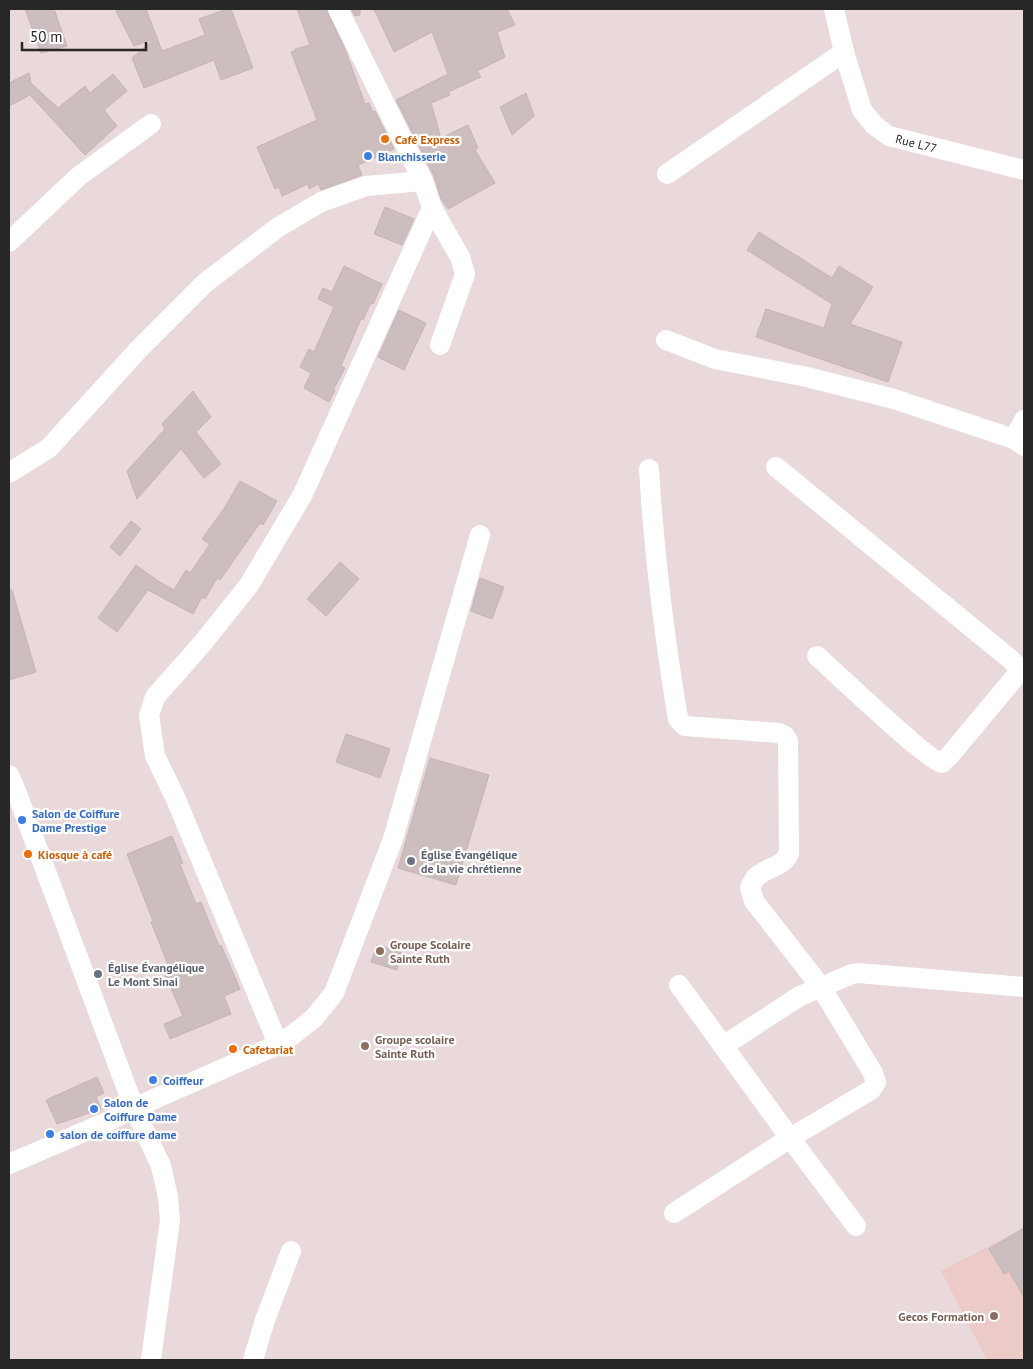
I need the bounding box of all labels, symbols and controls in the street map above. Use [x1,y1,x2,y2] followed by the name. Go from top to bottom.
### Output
[22,20,146,52] scale bar
[30,27,63,46] text: 50 m
[894,130,939,155] street label: Rue L77
[395,132,460,147] place label: Café Express
[379,133,391,145] marker: Café Express
[378,149,446,164] place label: Blanchisserie
[362,150,374,162] marker: Blanchisserie
[32,806,120,835] place label: Salon de Coiffure Dame Prestige
[16,814,28,826] marker: Salon de Coiffure Dame Prestige
[38,847,112,862] place label: Kiosque à café
[421,847,522,876] place label: Église Évangélique de la vie chrétienne
[22,848,34,860] marker: Kiosque à café
[405,855,417,867] marker: Église Évangélique de la vie chrétienne
[390,937,471,966] place label: Groupe Scolaire Sainte Ruth
[374,945,386,957] marker: Groupe Scolaire Sainte Ruth
[108,960,204,989] place label: Église Évangélique Le Mont Sinai
[92,968,104,980] marker: Église Évangélique Le Mont Sinai
[375,1032,455,1061] place label: Groupe scolaire Sainte Ruth
[359,1040,371,1052] marker: Groupe scolaire Sainte Ruth
[243,1042,294,1057] place label: Cafetariat
[227,1043,239,1055] marker: Cafetariat
[163,1073,204,1088] place label: Coiffeur
[147,1074,159,1086] marker: Coiffeur
[104,1095,177,1124] place label: Salon de Coiffure Dame
[88,1103,100,1115] marker: Salon de Coiffure Dame
[60,1127,177,1142] place label: salon de coiffure dame
[44,1128,56,1140] marker: salon de coiffure dame
[898,1309,984,1324] place label: Gecos Formation
[988,1310,1000,1322] marker: Gecos Formation

